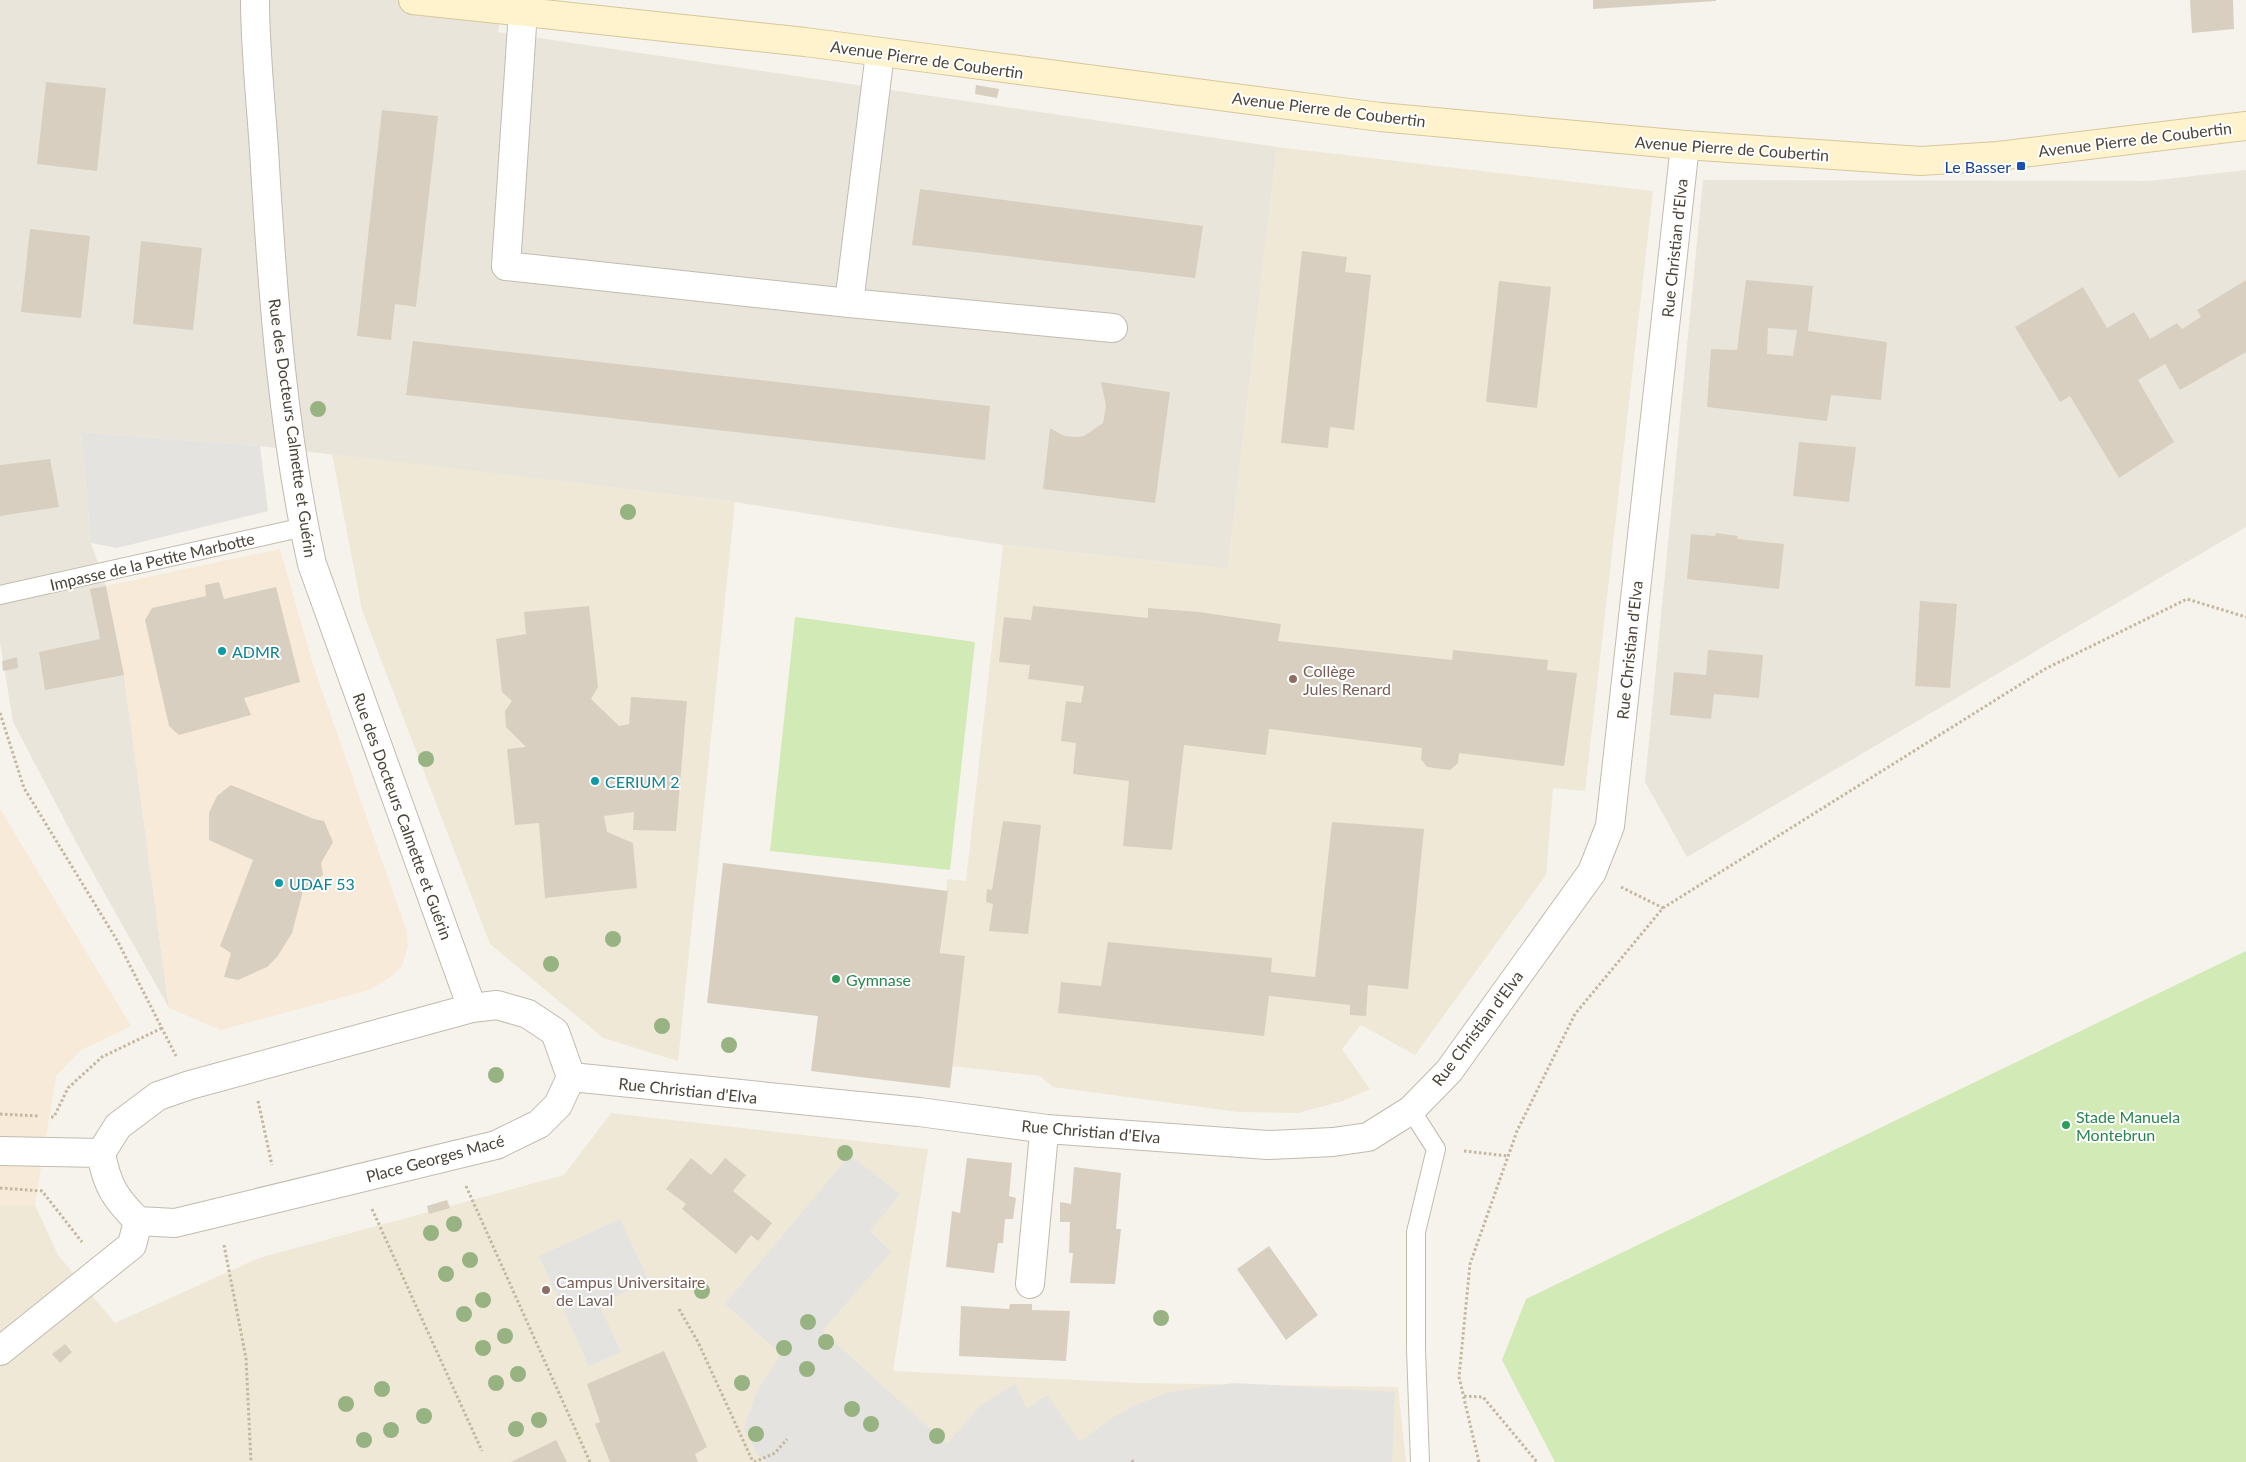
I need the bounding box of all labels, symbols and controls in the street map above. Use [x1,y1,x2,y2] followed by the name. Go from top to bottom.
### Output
[829,36,1025,82] street label: Avenue Pierre de Coubertin
[1231,88,1427,130] street label: Avenue Pierre de Coubertin
[2037,118,2233,160] street label: Avenue Pierre de Coubertin
[1634,132,1830,164] street label: Avenue Pierre de Coubertin
[1945,157,2011,176] place label: Le Basser
[2015,160,2027,172] marker: Le Basser
[1657,178,1691,318] street label: Rue Christian d'Elva
[265,297,321,559] street label: Rue des Docteurs Calmette et Guérin
[48,528,256,594] street label: Impasse de la Petite Marbotte
[1612,580,1646,720] street label: Rue Christian d'Elva
[232,642,280,661] place label: ADMR
[216,645,228,657] marker: ADMR
[1303,661,1391,698] place label: Collège Jules Renard
[1287,673,1299,685] marker: Collège Jules Renard
[349,690,457,942] street label: Rue des Docteurs Calmette et Guérin
[605,772,679,791] place label: CERIUM 2
[589,775,601,787] marker: CERIUM 2
[289,874,355,893] place label: UDAF 53
[273,877,285,889] marker: UDAF 53
[1427,967,1527,1089] street label: Rue Christian d'Elva
[846,970,911,989] place label: Gymnase
[830,973,842,985] marker: Gymnase
[618,1073,758,1107] street label: Rue Christian d'Elva
[2076,1107,2180,1144] place label: Stade Manuela Montebrun
[1021,1115,1161,1147] street label: Rue Christian d'Elva
[2060,1119,2072,1131] marker: Stade Manuela Montebrun
[364,1130,506,1186] street label: Place Georges Macé
[556,1272,706,1309] place label: Campus Universitaire de Laval
[540,1284,552,1296] marker: Campus Universitaire de Laval

